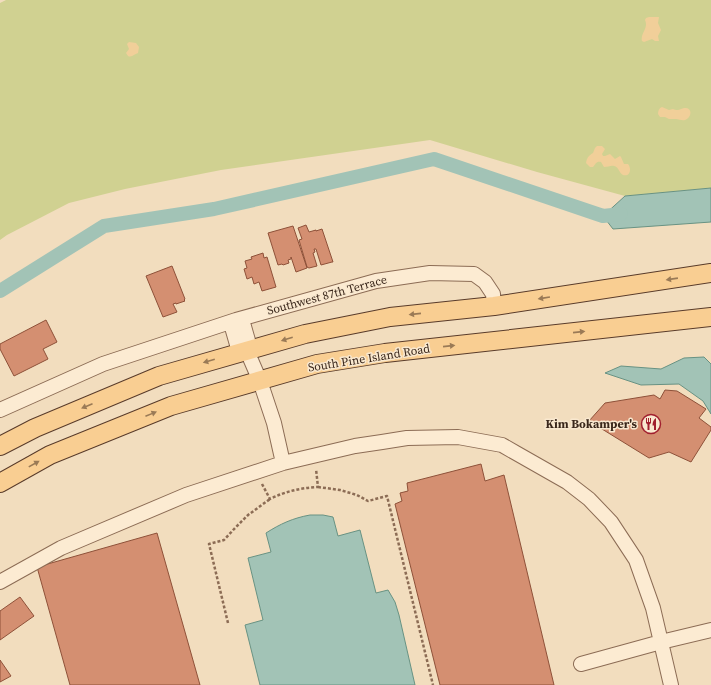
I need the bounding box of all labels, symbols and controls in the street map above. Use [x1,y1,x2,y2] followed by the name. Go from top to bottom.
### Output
[265,271,389,319] street label: Southwest 87th Terrace
[666,276,679,282] one-way arrow
[538,296,550,302] one-way arrow
[409,311,421,318] one-way arrow
[572,328,585,335] one-way arrow
[281,336,293,342] one-way arrow
[307,340,431,376] street label: South Pine Island Road
[443,343,455,349] one-way arrow
[203,359,216,365] one-way arrow
[81,403,93,409] one-way arrow
[145,411,157,417] one-way arrow
[640,413,662,435] restaurant icon: Kim Bokamper's
[546,416,638,432] place label: Kim Bokamper's
[28,460,40,467] one-way arrow

